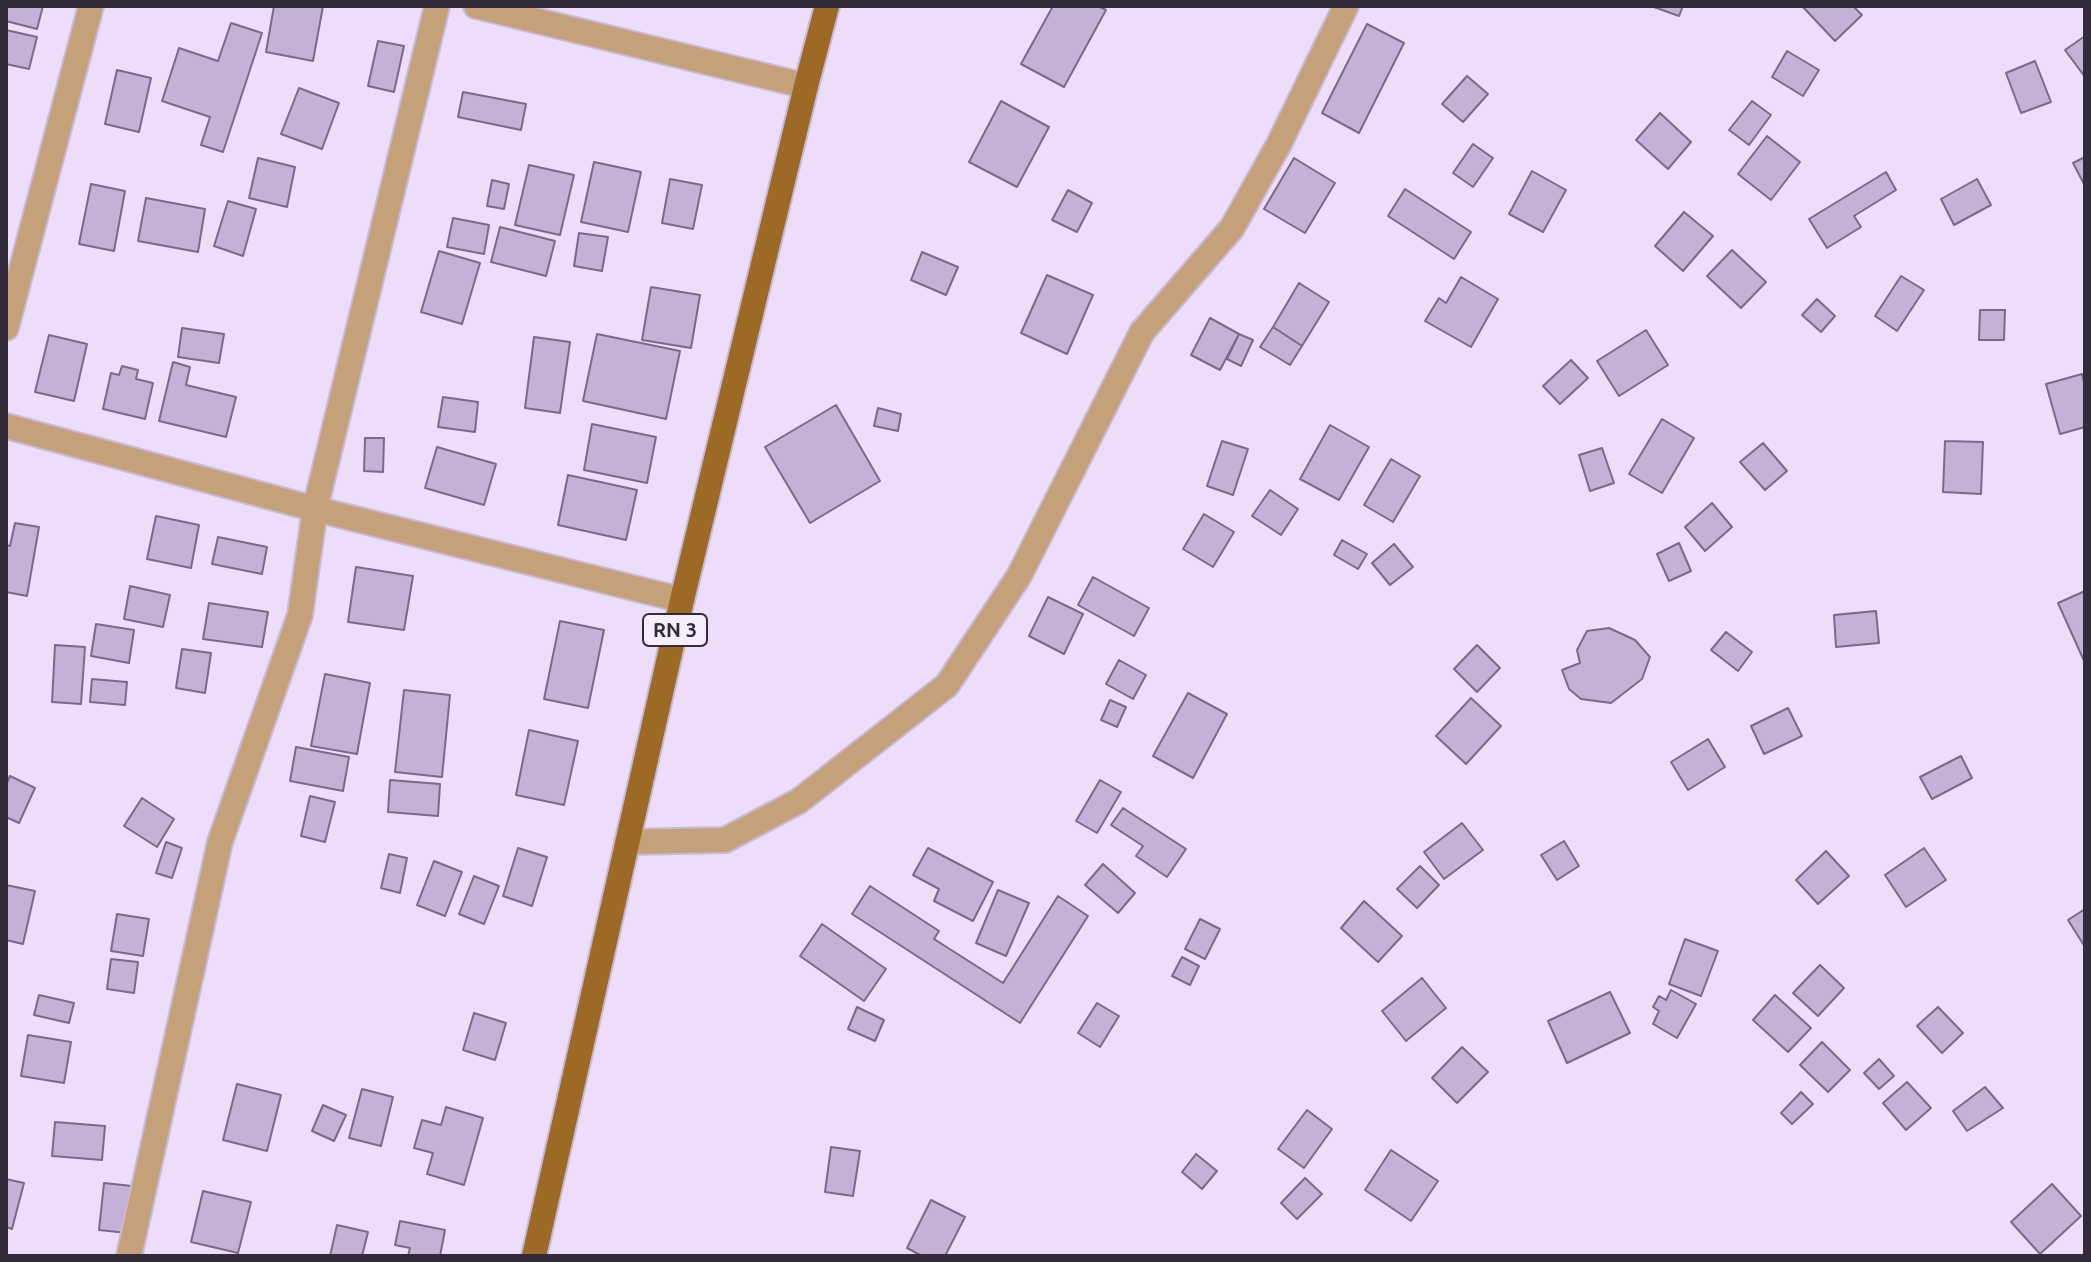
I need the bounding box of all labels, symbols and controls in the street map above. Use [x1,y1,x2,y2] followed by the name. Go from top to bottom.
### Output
[643,614,707,646] road number: RN 3

